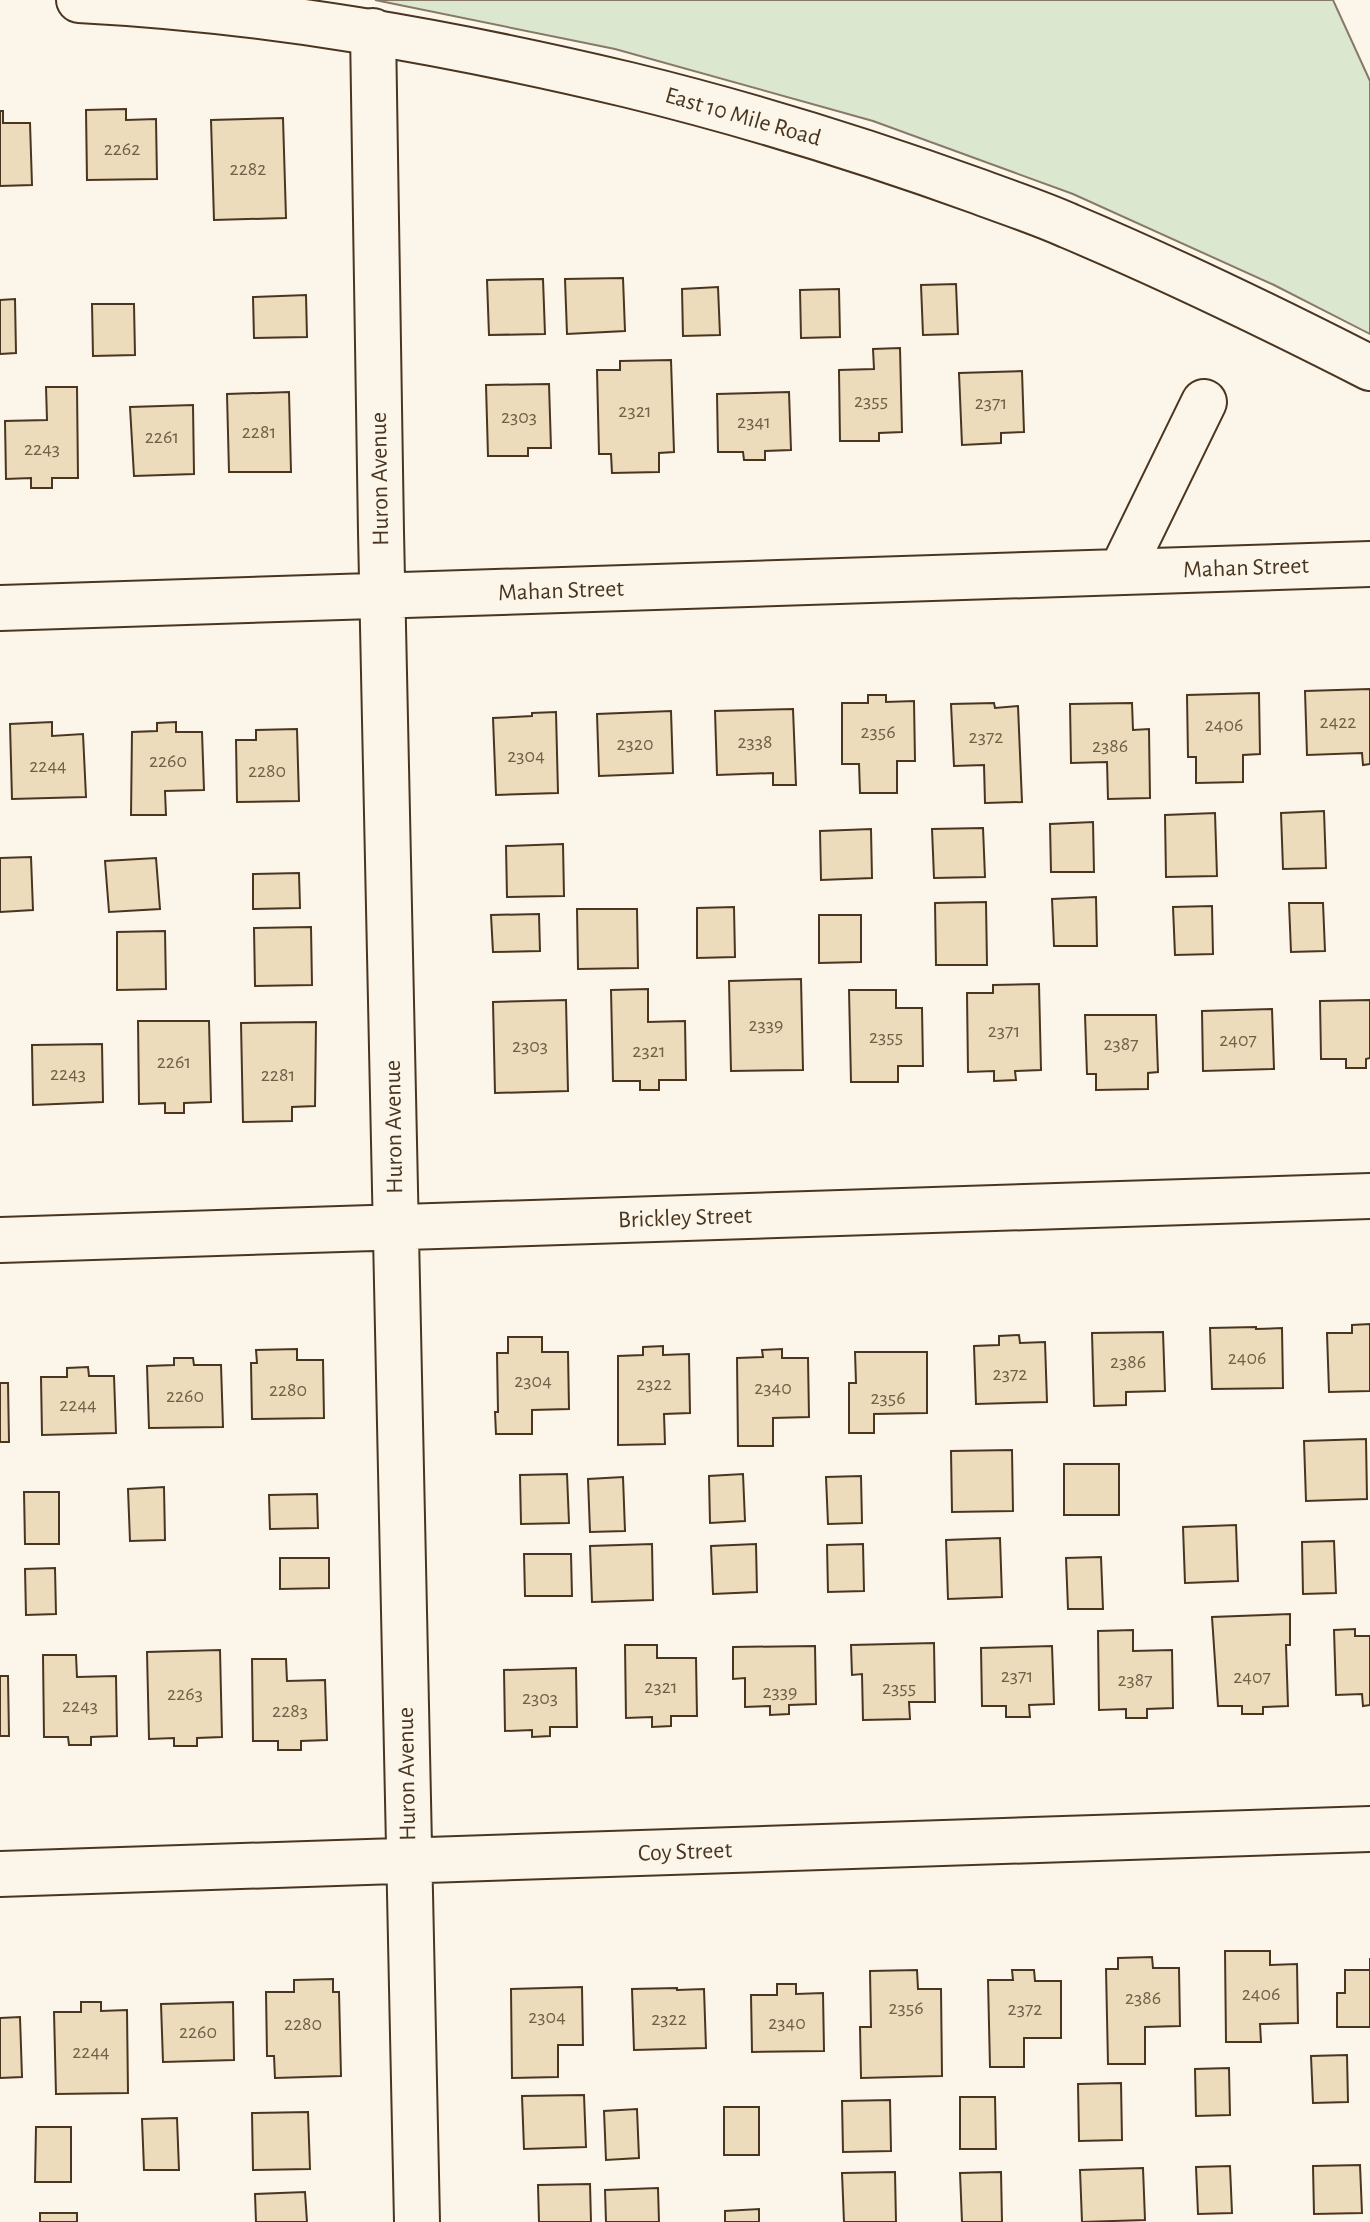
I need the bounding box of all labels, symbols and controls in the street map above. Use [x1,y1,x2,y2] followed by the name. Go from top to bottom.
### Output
[662,83,824,151] street label: East 10 Mile Road
[104,139,140,159] house number: 2262
[230,159,266,179] house number: 2282
[854,391,888,411] house number: 2355
[975,393,1007,413] house number: 2371
[618,401,652,421] house number: 2321
[501,407,537,427] house number: 2303
[367,412,393,546] street label: Huron Avenue
[737,412,771,432] house number: 2341
[242,422,276,442] house number: 2281
[145,427,179,447] house number: 2261
[24,439,60,459] house number: 2243
[1183,554,1310,582] street label: Mahan Street
[498,577,625,605] street label: Mahan Street
[1320,712,1356,732] house number: 2422
[1205,715,1243,735] house number: 2406
[860,722,896,742] house number: 2356
[969,727,1003,747] house number: 2372
[737,732,773,752] house number: 2338
[617,734,654,754] house number: 2320
[1092,736,1128,756] house number: 2386
[507,746,545,766] house number: 2304
[149,751,187,771] house number: 2260
[29,756,67,776] house number: 2244
[248,761,286,781] house number: 2280
[749,1015,783,1035] house number: 2339
[988,1021,1020,1041] house number: 2371
[869,1027,903,1047] house number: 2355
[1219,1030,1257,1050] house number: 2407
[1103,1034,1139,1054] house number: 2387
[512,1036,548,1056] house number: 2303
[632,1041,666,1061] house number: 2321
[157,1052,191,1072] house number: 2261
[381,1060,407,1194] street label: Huron Avenue
[50,1064,86,1084] house number: 2243
[261,1065,295,1085] house number: 2281
[618,1204,753,1232] street label: Brickley Street
[1228,1348,1266,1368] house number: 2406
[1110,1352,1146,1372] house number: 2386
[993,1364,1027,1384] house number: 2372
[514,1371,552,1391] house number: 2304
[636,1374,672,1394] house number: 2322
[754,1378,792,1398] house number: 2340
[269,1380,307,1400] house number: 2280
[166,1386,204,1406] house number: 2260
[870,1388,906,1408] house number: 2356
[59,1395,97,1415] house number: 2244
[1001,1666,1033,1686] house number: 2371
[1233,1667,1271,1687] house number: 2407
[1117,1670,1153,1690] house number: 2387
[644,1677,678,1697] house number: 2321
[882,1678,916,1698] house number: 2355
[763,1682,797,1702] house number: 2339
[167,1684,203,1704] house number: 2263
[522,1688,558,1708] house number: 2303
[62,1696,98,1716] house number: 2243
[272,1701,308,1721] house number: 2283
[394,1707,420,1841] street label: Huron Avenue
[638,1838,733,1866] street label: Coy Street
[1242,1984,1280,2004] house number: 2406
[1125,1988,1161,2008] house number: 2386
[888,1998,924,2018] house number: 2356
[1008,1999,1042,2019] house number: 2372
[528,2007,566,2027] house number: 2304
[651,2009,687,2029] house number: 2322
[768,2013,806,2033] house number: 2340
[284,2014,322,2034] house number: 2280
[179,2022,217,2042] house number: 2260
[72,2042,110,2062] house number: 2244

